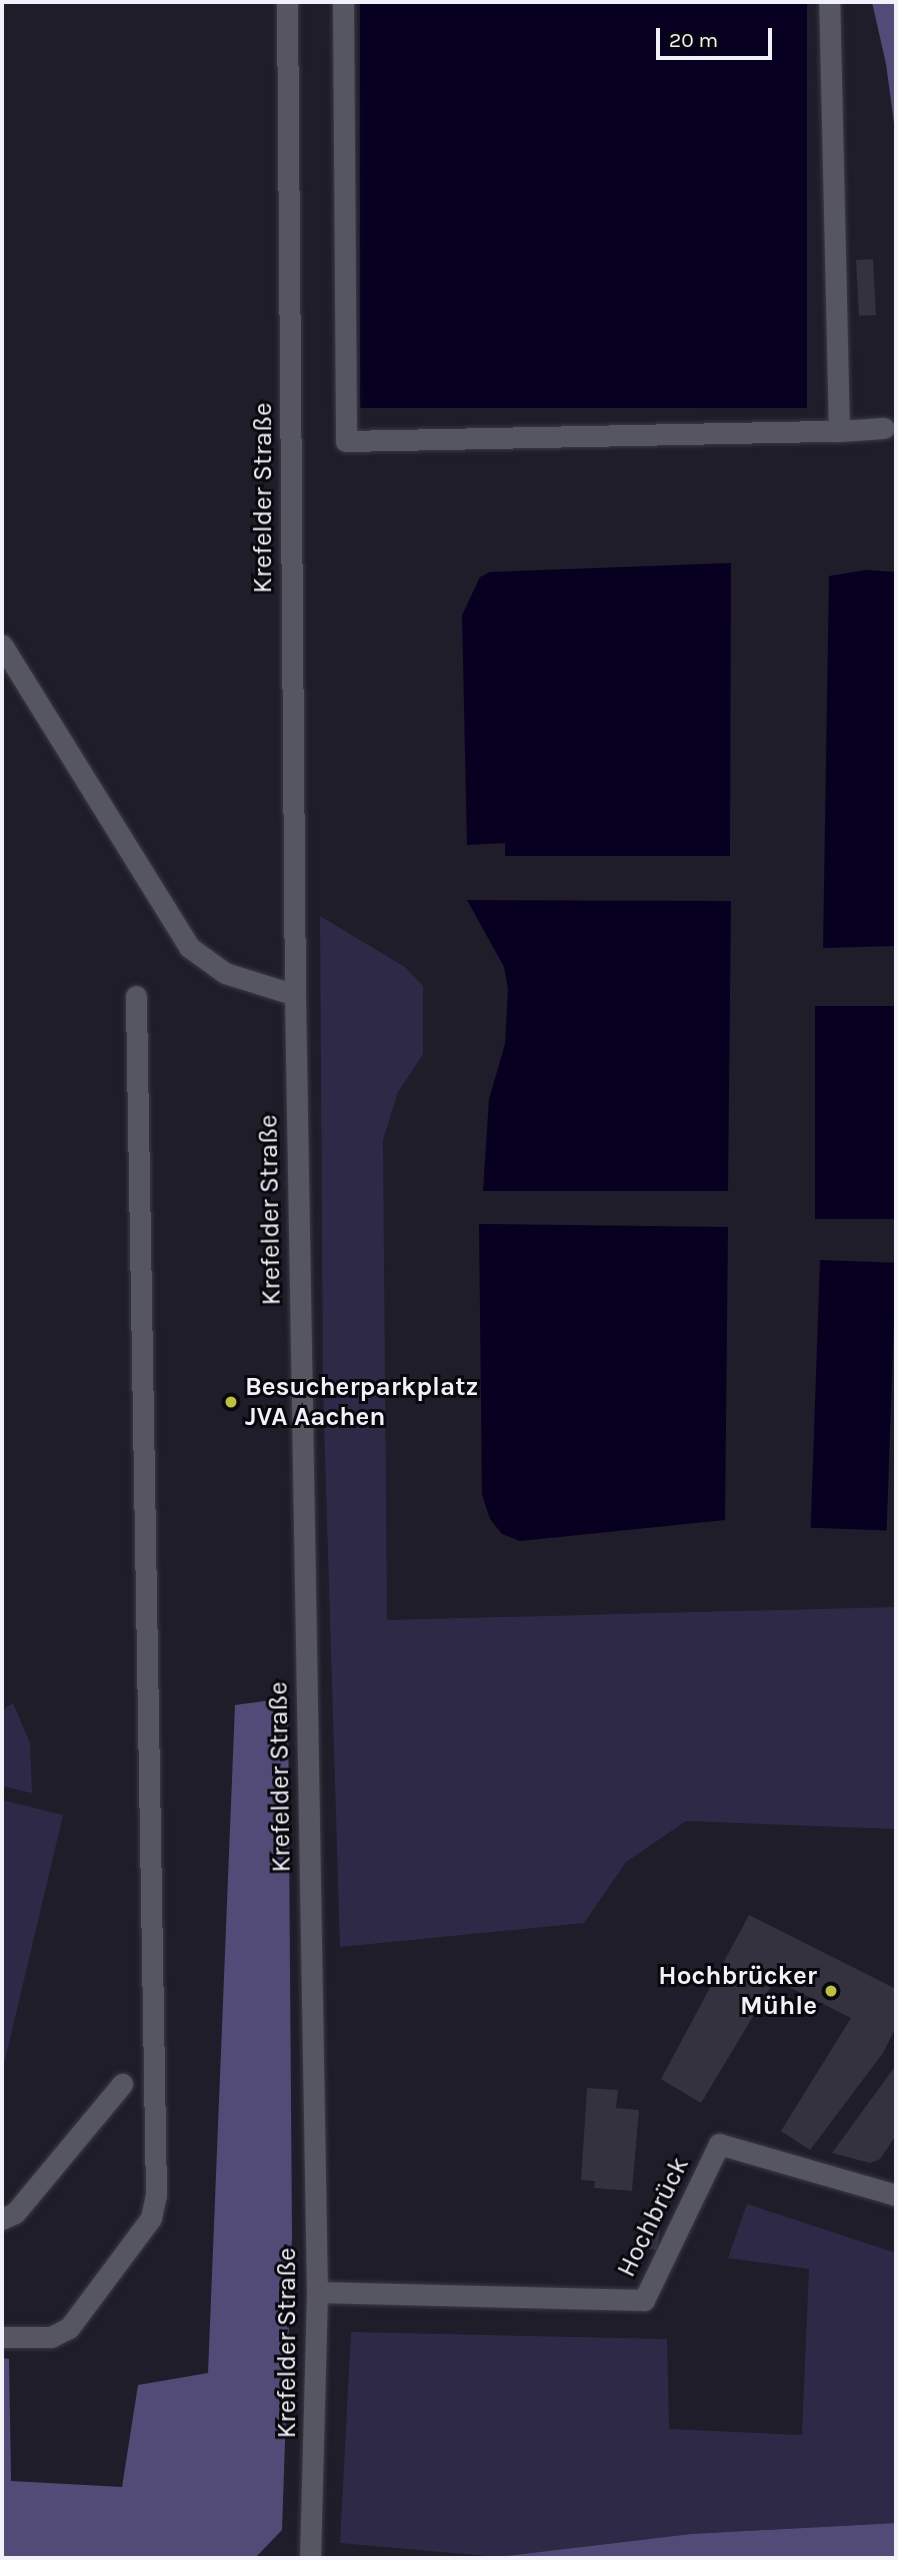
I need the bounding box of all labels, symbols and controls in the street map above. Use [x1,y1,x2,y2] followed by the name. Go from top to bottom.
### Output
[660,14,776,58] scale bar
[669,28,718,52] text: 20 m
[247,403,279,593] street label: Krefelder Straße
[253,1114,287,1306] street label: Krefelder Straße
[245,1371,478,1432] place label: Besucherparkplatz JVA Aachen
[223,1394,239,1410] marker: Besucherparkplatz JVA Aachen
[263,1681,297,1873] street label: Krefelder Straße
[658,1960,817,2022] place label: Hochbrücker Mühle
[823,1983,839,1999] marker: Hochbrücker Mühle
[611,2152,695,2282] street label: Hochbrück
[271,2248,303,2438] street label: Krefelder Straße

